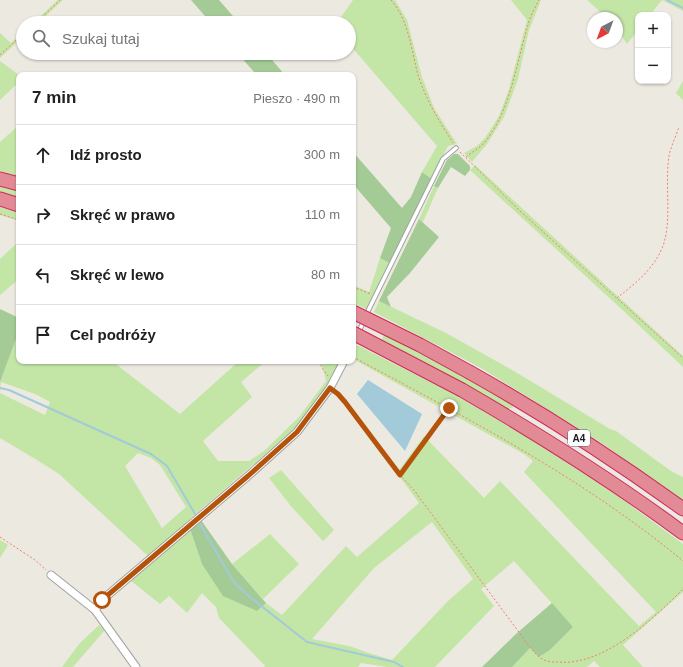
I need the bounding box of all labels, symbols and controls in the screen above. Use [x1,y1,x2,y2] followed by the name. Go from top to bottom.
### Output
[587,12,623,48] north arrow
[635,12,671,84] map controls
[635,12,671,48] button: +
[16,16,356,60] search box
[30,27,52,49] icon: search
[62,30,140,47] text: Szukaj tutaj
[635,48,671,84] button: −
[32,88,76,107] text: 7 min
[253,91,340,106] text: Pieszo · 490 m
[32,144,54,166] icon: ahead
[70,146,142,163] text: Idź prosto
[304,147,340,162] text: 300 m
[32,204,54,226] icon: right
[70,206,175,223] text: Skręć w prawo
[305,207,340,222] text: 110 m
[32,264,54,286] icon: left
[70,266,164,283] text: Skręć w lewo
[311,267,340,282] text: 80 m
[32,324,54,346] icon: arrive
[70,326,156,343] text: Cel podróży
[440,399,458,417] route end
[568,430,590,446] road number: A4
[93,591,111,609] route start

